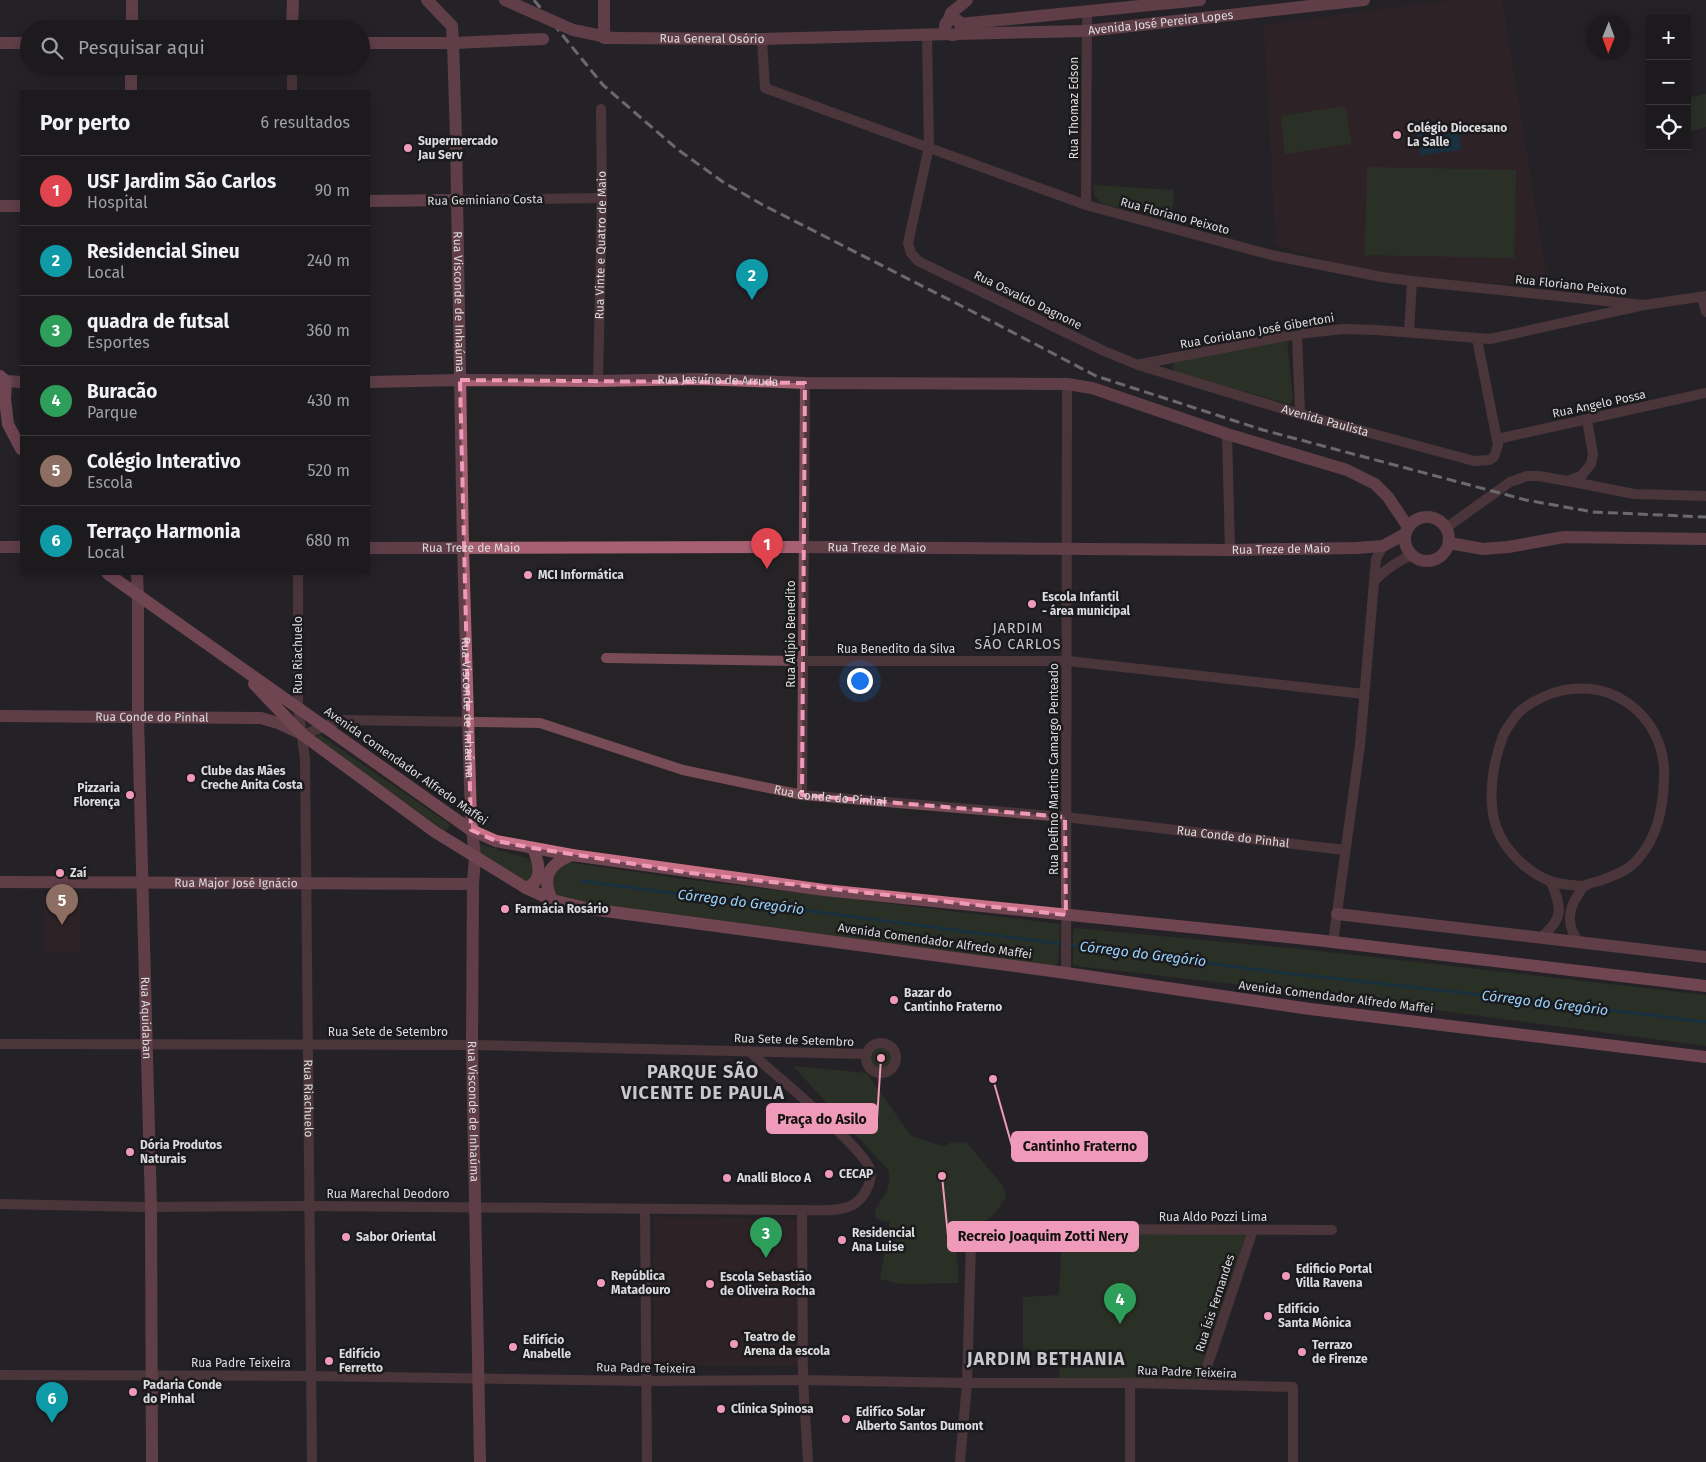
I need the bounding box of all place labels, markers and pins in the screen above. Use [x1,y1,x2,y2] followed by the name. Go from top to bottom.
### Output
[1407,121,1507,149] place label: Colégio Diocesano La Salle
[1391,129,1403,141] marker: Colégio Diocesano La Salle
[417,134,498,162] place label: Supermercado Jau Serv
[402,142,414,154] marker: Supermercado Jau Serv
[736,259,768,300] pin: 2
[751,528,783,569] pin: 1
[538,568,624,582] place label: MCI Informática
[522,569,534,581] marker: MCI Informática
[1042,590,1131,618] place label: Escola Infantil - área municipal
[1026,598,1038,610] marker: Escola Infantil - área municipal
[201,764,303,792] place label: Clube das Mães Creche Anita Costa
[185,772,197,784] marker: Clube das Mães Creche Anita Costa
[74,781,120,810] place label: Pizzaria Florença
[124,789,136,801] marker: Pizzaria Florença
[70,866,87,880] place label: Zaí
[54,867,66,879] marker: Zaí
[46,884,78,925] pin: 5
[515,902,608,916] place label: Farmácia Rosário
[499,903,511,915] marker: Farmácia Rosário
[904,986,1002,1014] place label: Bazar do Cantinho Fraterno
[888,994,900,1006] marker: Bazar do Cantinho Fraterno
[767,1104,877,1133] callout: Praça do Asilo
[1012,1132,1147,1161] callout: Cantinho Fraterno
[140,1138,222,1166] place label: Dória Produtos Naturais
[124,1146,136,1158] marker: Dória Produtos Naturais
[839,1167,873,1181] place label: CECAP
[823,1168,835,1180] marker: CECAP
[736,1171,812,1185] place label: Analli Bloco A
[721,1172,733,1184] marker: Analli Bloco A
[750,1217,782,1258] pin: 3
[948,1222,1138,1251] callout: Recreio Joaquim Zotti Nery
[851,1226,915,1254] place label: Residencial Ana Luise
[356,1230,436,1244] place label: Sabor Oriental
[340,1231,352,1243] marker: Sabor Oriental
[836,1234,848,1246] marker: Residencial Ana Luise
[1295,1262,1372,1290] place label: Edificio Portal Villa Ravena
[611,1269,671,1297] place label: República Matadouro
[720,1270,816,1298] place label: Escola Sebastião de Oliveira Rocha
[1280,1270,1292,1282] marker: Edificio Portal Villa Ravena
[595,1277,607,1289] marker: República Matadouro
[704,1278,716,1290] marker: Escola Sebastião de Oliveira Rocha
[1104,1283,1136,1324] pin: 4
[1278,1302,1352,1330] place label: Edifício Santa Mônica
[1262,1310,1274,1322] marker: Edifício Santa Mônica
[743,1330,831,1358] place label: Teatro de Arena da escola
[522,1333,571,1361] place label: Edifício Anabelle
[728,1338,740,1350] marker: Teatro de Arena da escola
[1312,1338,1368,1366] place label: Terrazo de Firenze
[507,1341,519,1353] marker: Edifício Anabelle
[1296,1346,1308,1358] marker: Terrazo de Firenze
[339,1347,383,1375] place label: Edifício Ferretto
[323,1355,335,1367] marker: Edifício Ferretto
[143,1378,222,1406] place label: Padaria Conde do Pinhal
[36,1382,68,1423] pin: 6
[127,1386,139,1398] marker: Padaria Conde do Pinhal
[731,1402,814,1416] place label: Clínica Spinosa
[715,1403,727,1415] marker: Clínica Spinosa
[855,1405,984,1433] place label: Edifíco Solar Alberto Santos Dumont
[840,1413,852,1425] marker: Edifíco Solar Alberto Santos Dumont

